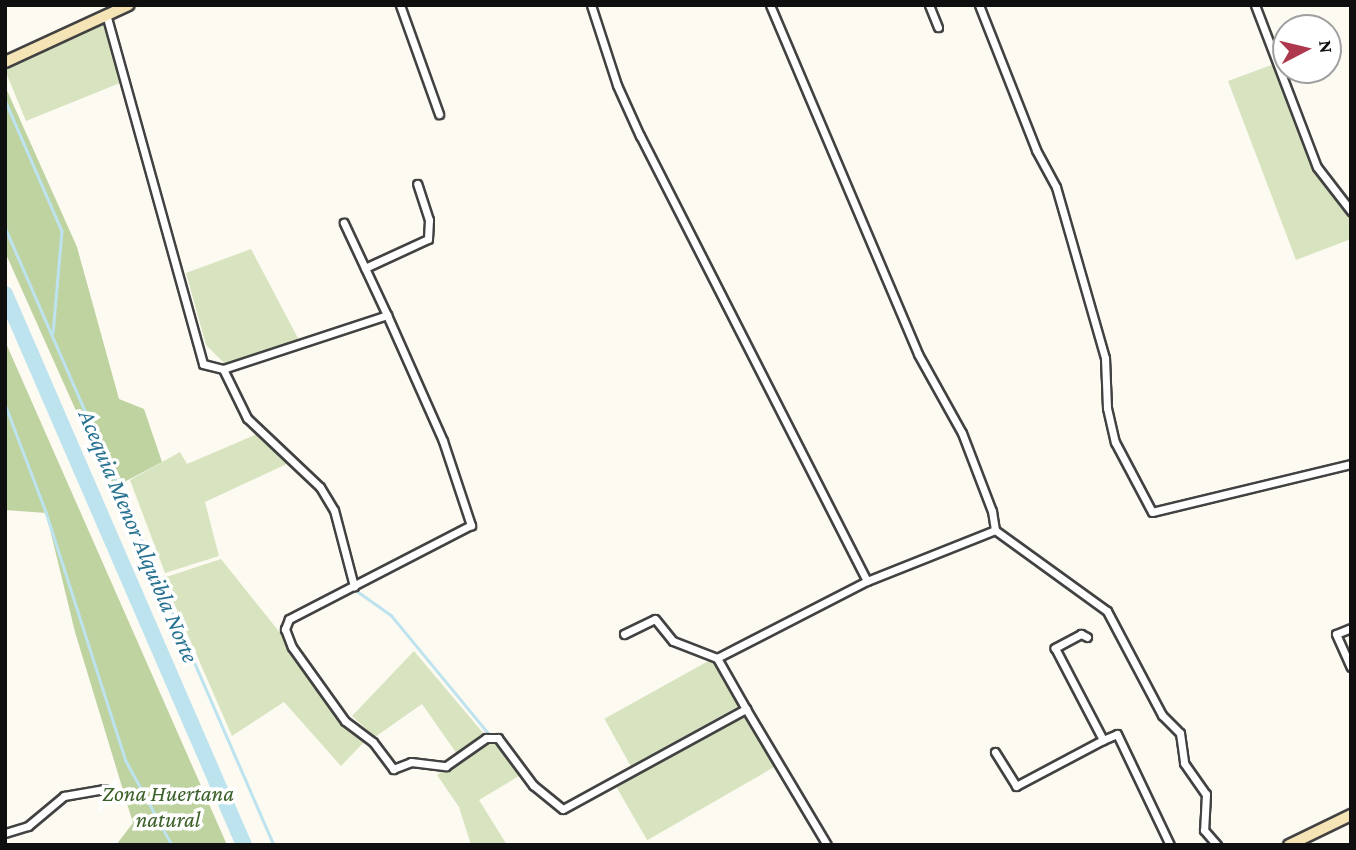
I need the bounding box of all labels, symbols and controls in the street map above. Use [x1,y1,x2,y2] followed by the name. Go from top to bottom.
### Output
[1272,14,1342,84] north arrow
[1315,39,1338,54] text: N
[73,405,205,667] water label: Acequia Menor Alquibla Norte
[102,779,234,833] park label: Zona Huertana natural

